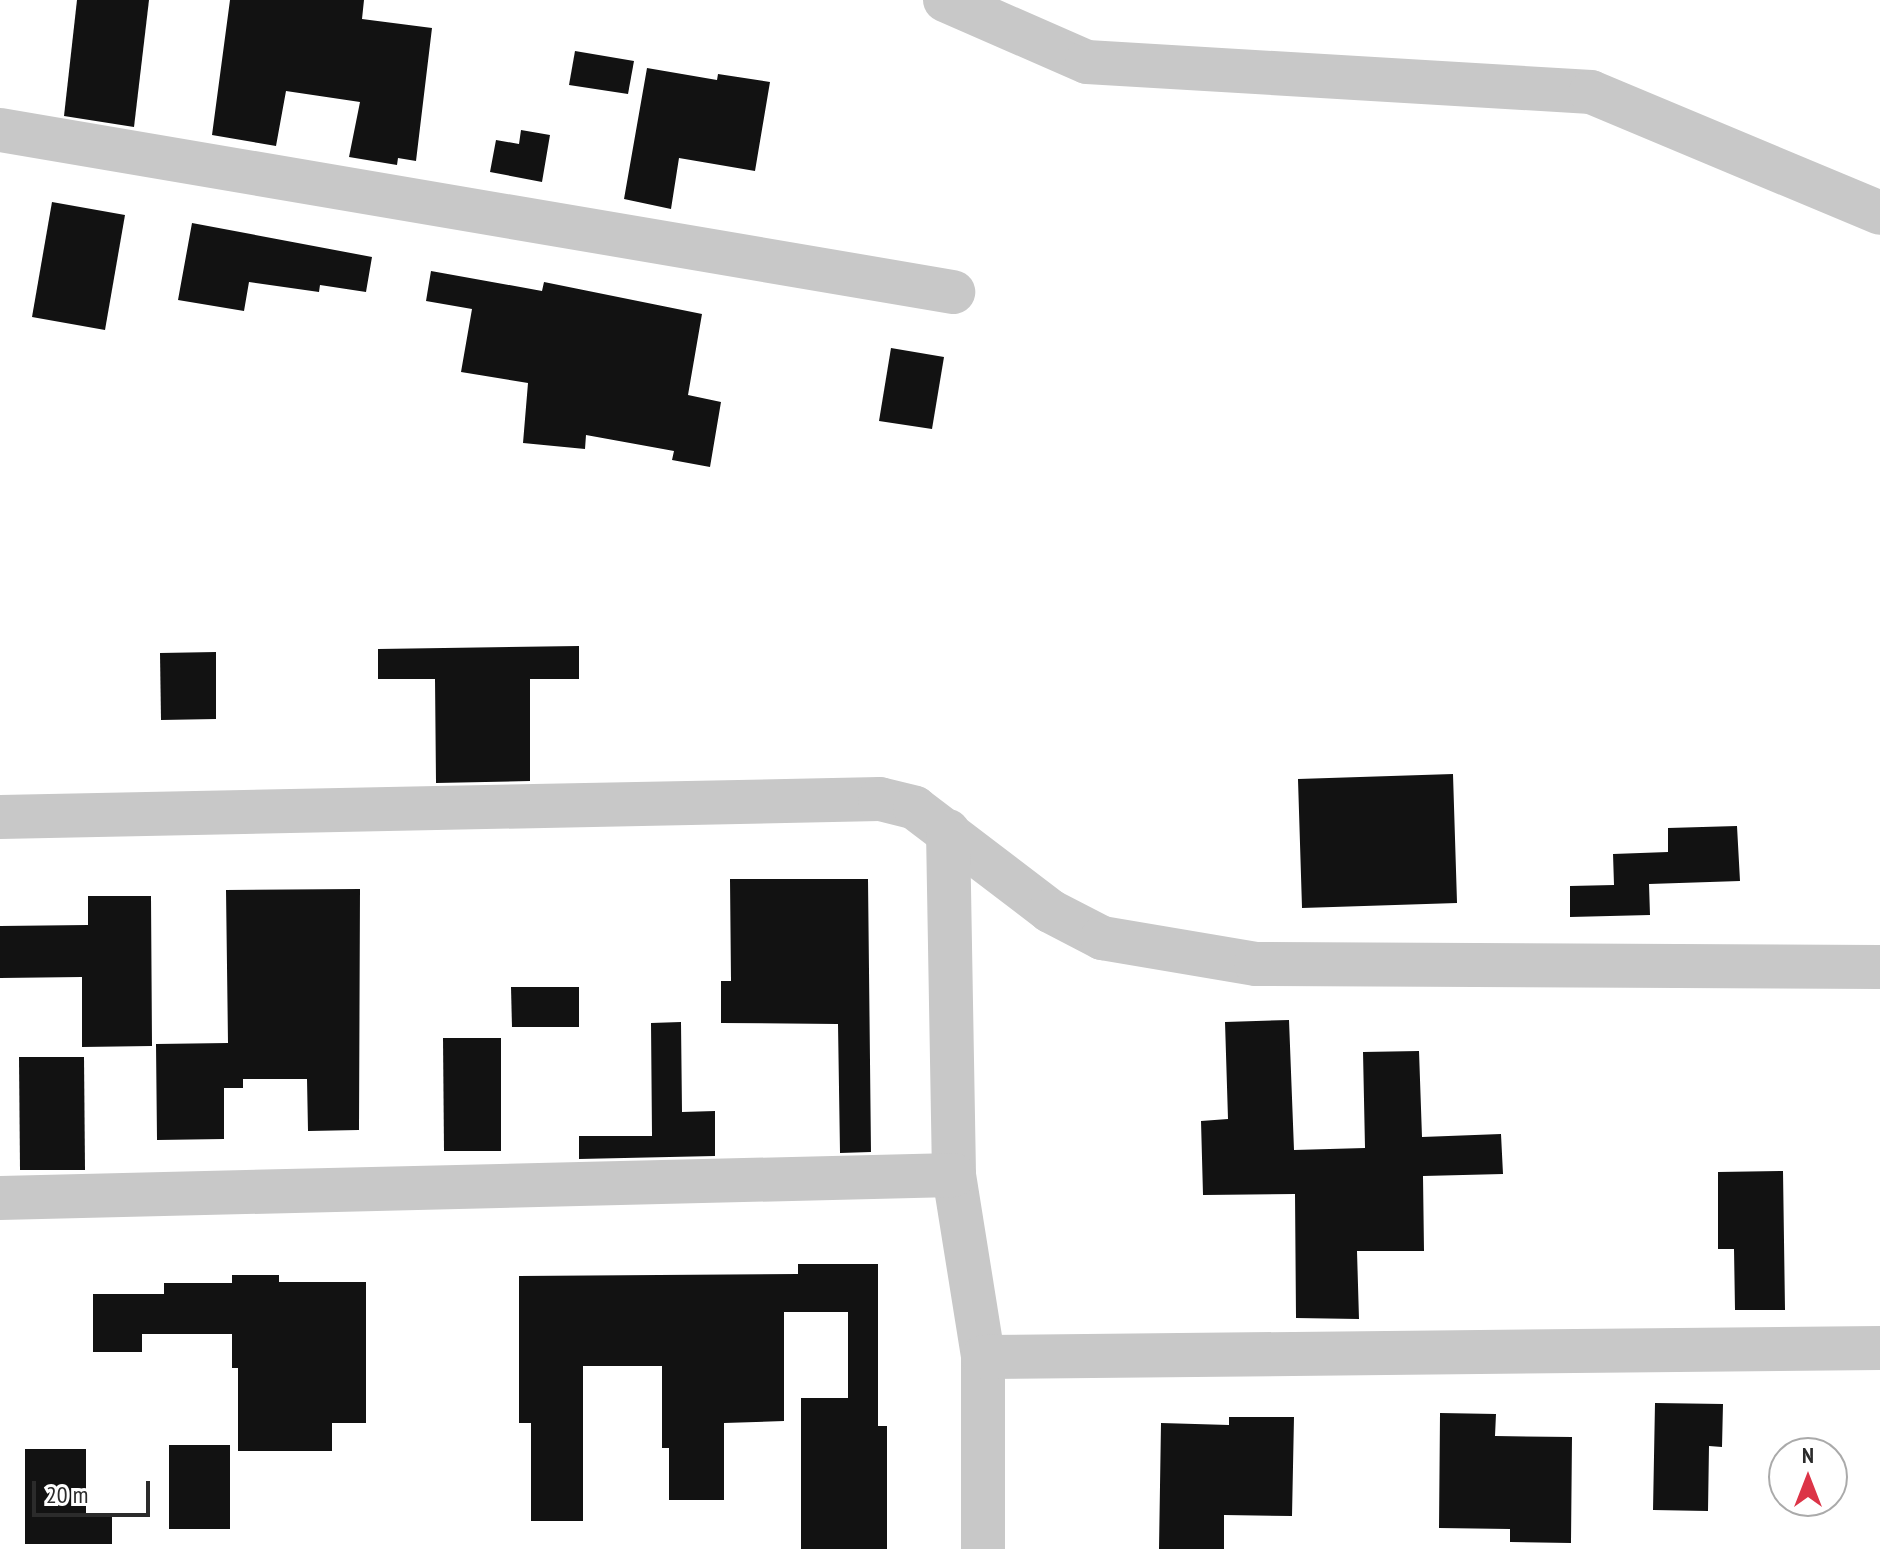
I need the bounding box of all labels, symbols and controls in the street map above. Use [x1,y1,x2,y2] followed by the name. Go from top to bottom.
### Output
[1768,1437,1848,1517] north arrow
[1802,1441,1814,1469] text: N
[36,1465,154,1515] scale bar
[46,1479,88,1510] text: 20 m

